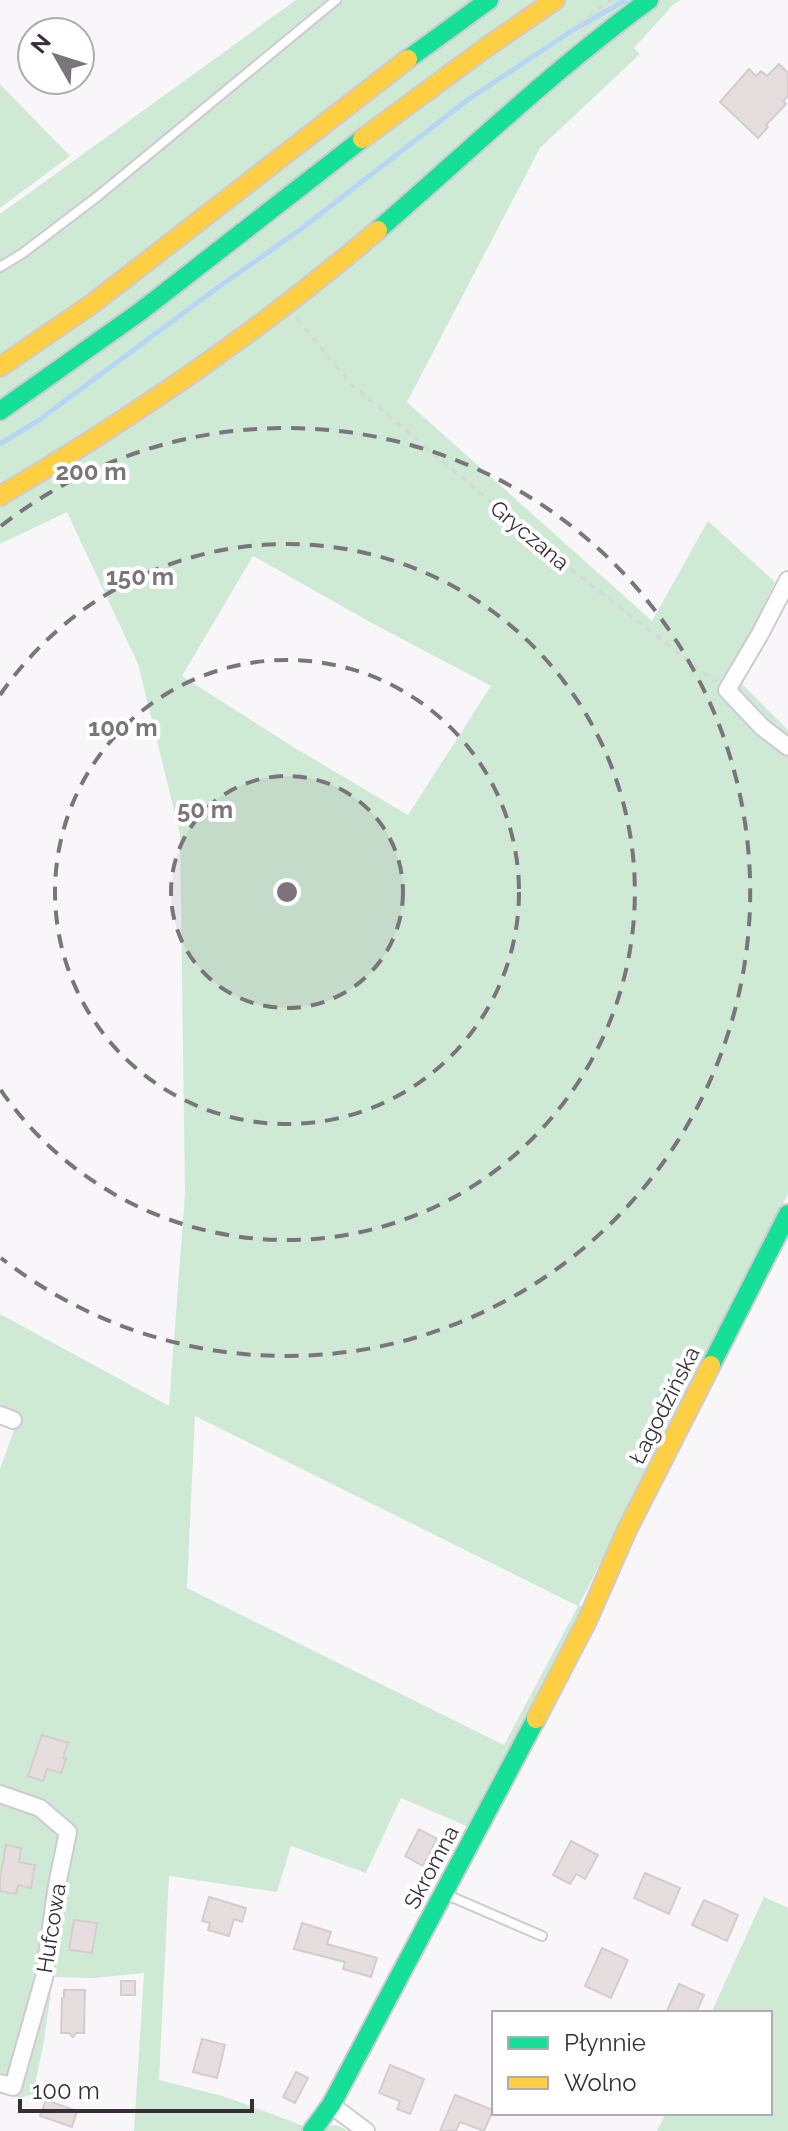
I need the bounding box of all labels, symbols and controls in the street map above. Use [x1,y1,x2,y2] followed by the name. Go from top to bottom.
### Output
[16,16,96,96] north arrow
[25,29,56,58] text: N
[55,457,127,486] text: 200 m
[485,495,575,575] street label: Gryczana
[106,562,174,591] text: 150 m
[88,713,158,742] text: 100 m
[177,795,233,824] text: 50 m
[273,878,301,906] centre of rings
[623,1342,705,1468] street label: Łagodzińska
[398,1821,464,1913] street label: Skromna
[31,1881,71,1975] street label: Hufcowa
[492,2011,772,2115] legend
[564,2028,646,2057] text: Płynnie
[20,2063,252,2113] scale bar
[564,2068,637,2097] text: Wolno
[32,2076,100,2105] text: 100 m

